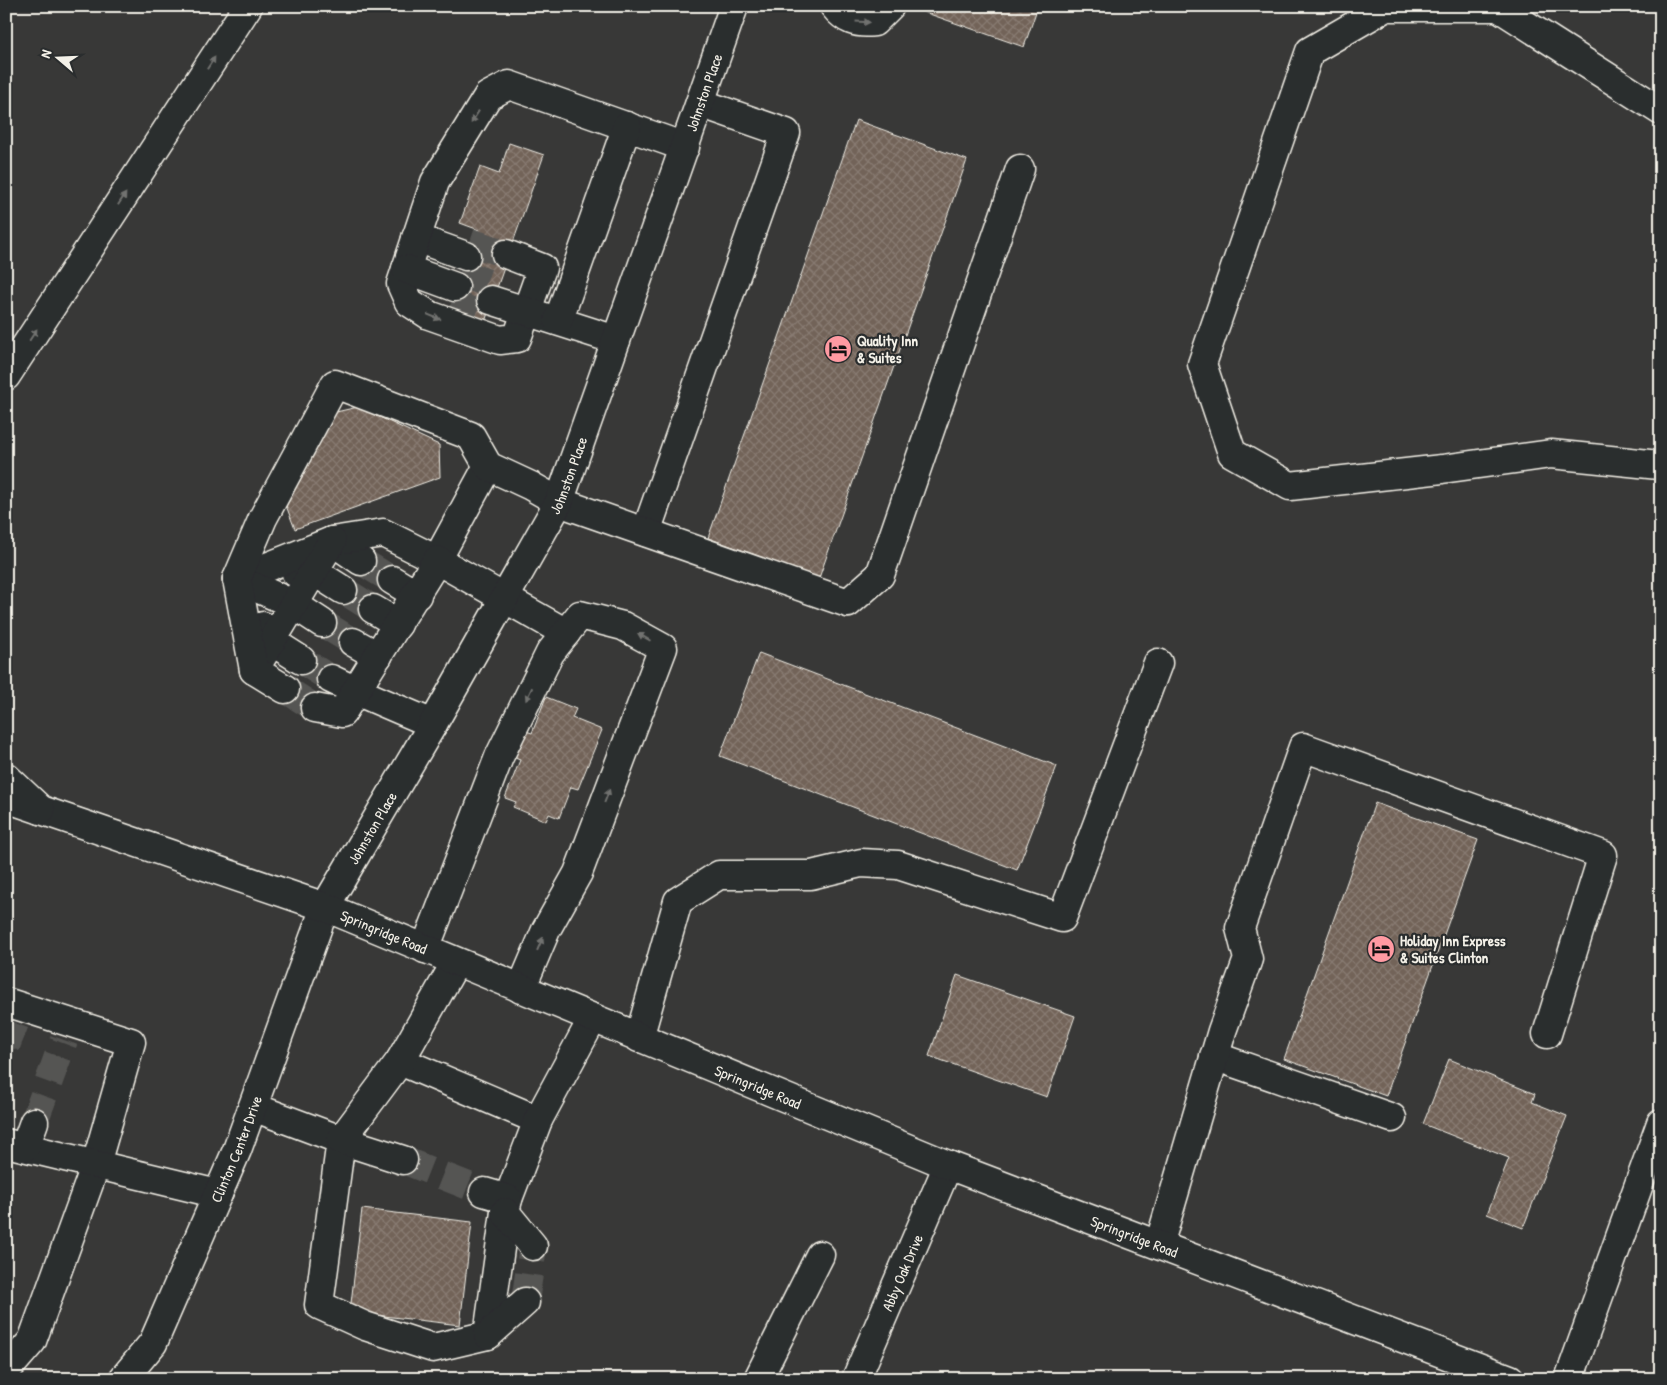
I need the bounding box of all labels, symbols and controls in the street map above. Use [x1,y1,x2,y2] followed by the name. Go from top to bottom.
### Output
[855,18,871,26] one-way arrow
[32,32,82,82] north arrow
[35,46,56,60] text: N
[680,51,727,134] street label: Johnston Place
[206,57,216,70] one-way arrow
[470,111,480,124] one-way arrow
[117,193,127,206] one-way arrow
[427,313,441,321] one-way arrow
[28,329,38,342] one-way arrow
[857,330,918,368] place label: Quality Inn & Suites
[823,334,853,364] hotel icon: Quality Inn & Suites
[544,434,592,518] street label: Johnston Place
[637,633,650,642] one-way arrow
[525,687,533,701] one-way arrow
[342,787,401,868] street label: Johnston Place
[603,788,611,803] one-way arrow
[338,904,431,959] street label: Springridge Road
[1400,930,1506,968] place label: Holiday Inn Express & Suites Clinton
[1366,934,1396,964] hotel icon: Holiday Inn Express & Suites Clinton
[536,936,544,951] one-way arrow
[712,1059,805,1114] street label: Springridge Road
[205,1092,266,1206] street label: Clinton Center Drive
[1088,1210,1181,1262] street label: Springridge Road
[876,1231,928,1314] street label: Abby Oak Drive

